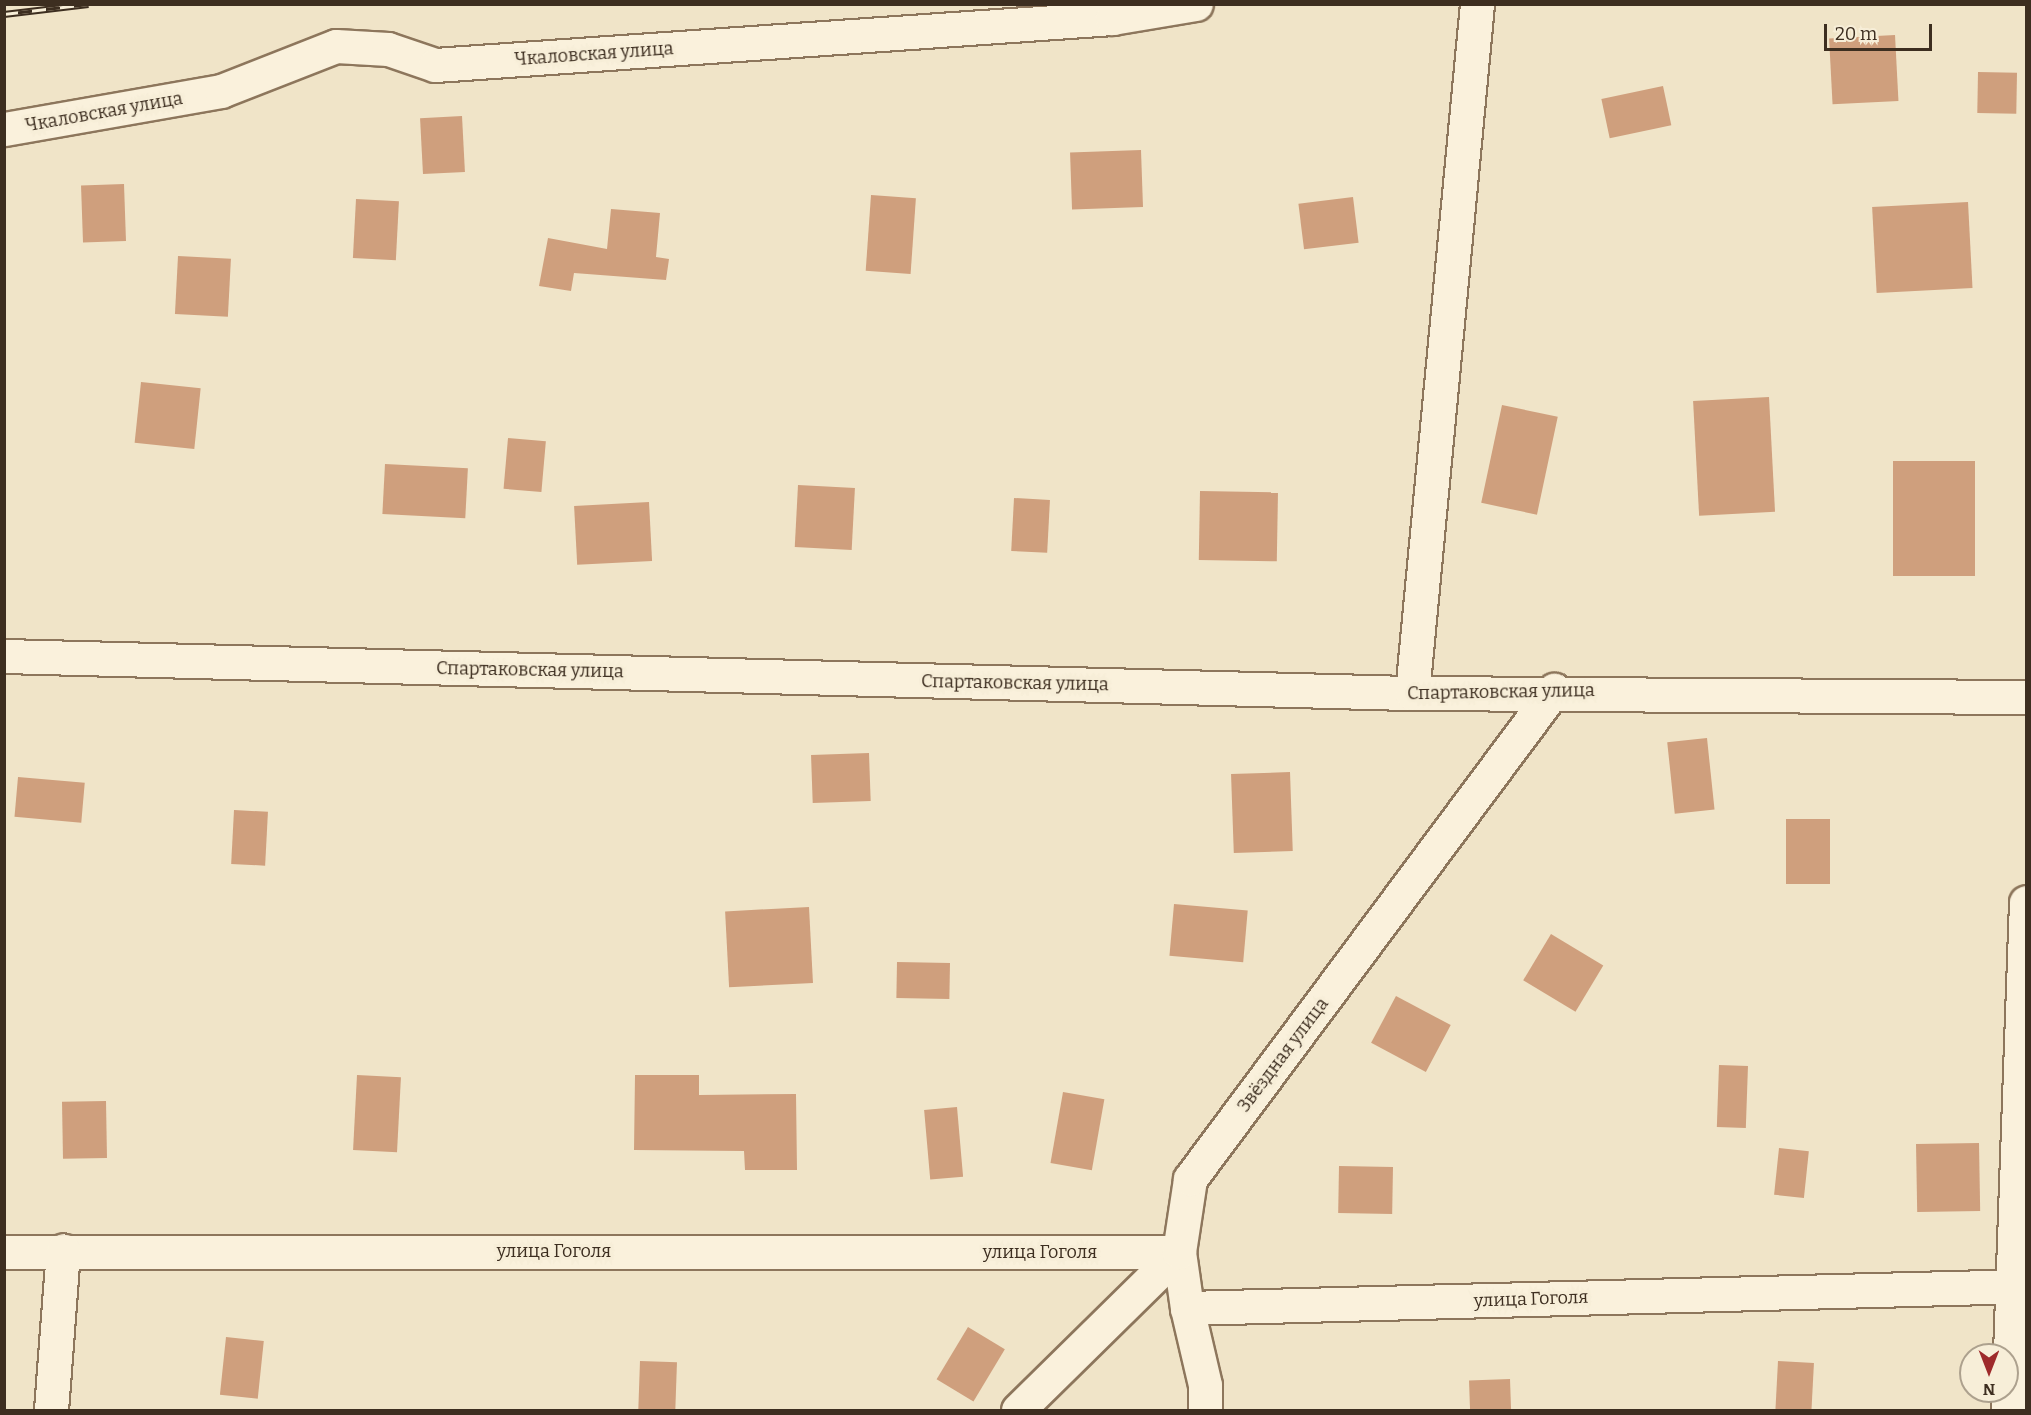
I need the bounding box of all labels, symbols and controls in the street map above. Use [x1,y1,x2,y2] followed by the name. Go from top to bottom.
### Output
[1827,12,1935,50] scale bar
[1835,23,1877,45] text: 20 m
[514,38,674,70] street label: Чкаловская улица
[24,88,184,136] street label: Чкаловская улица
[436,658,624,682] street label: Спартаковская улица
[921,671,1109,695] street label: Спартаковская улица
[1407,680,1595,704] street label: Спартаковская улица
[1233,994,1333,1116] street label: Звёздная улица
[497,1240,611,1262] street label: улица Гоголя
[983,1241,1097,1263] street label: улица Гоголя
[1473,1286,1589,1312] street label: улица Гоголя
[1959,1343,2019,1403] north arrow
[1983,1380,1995,1399] text: N

